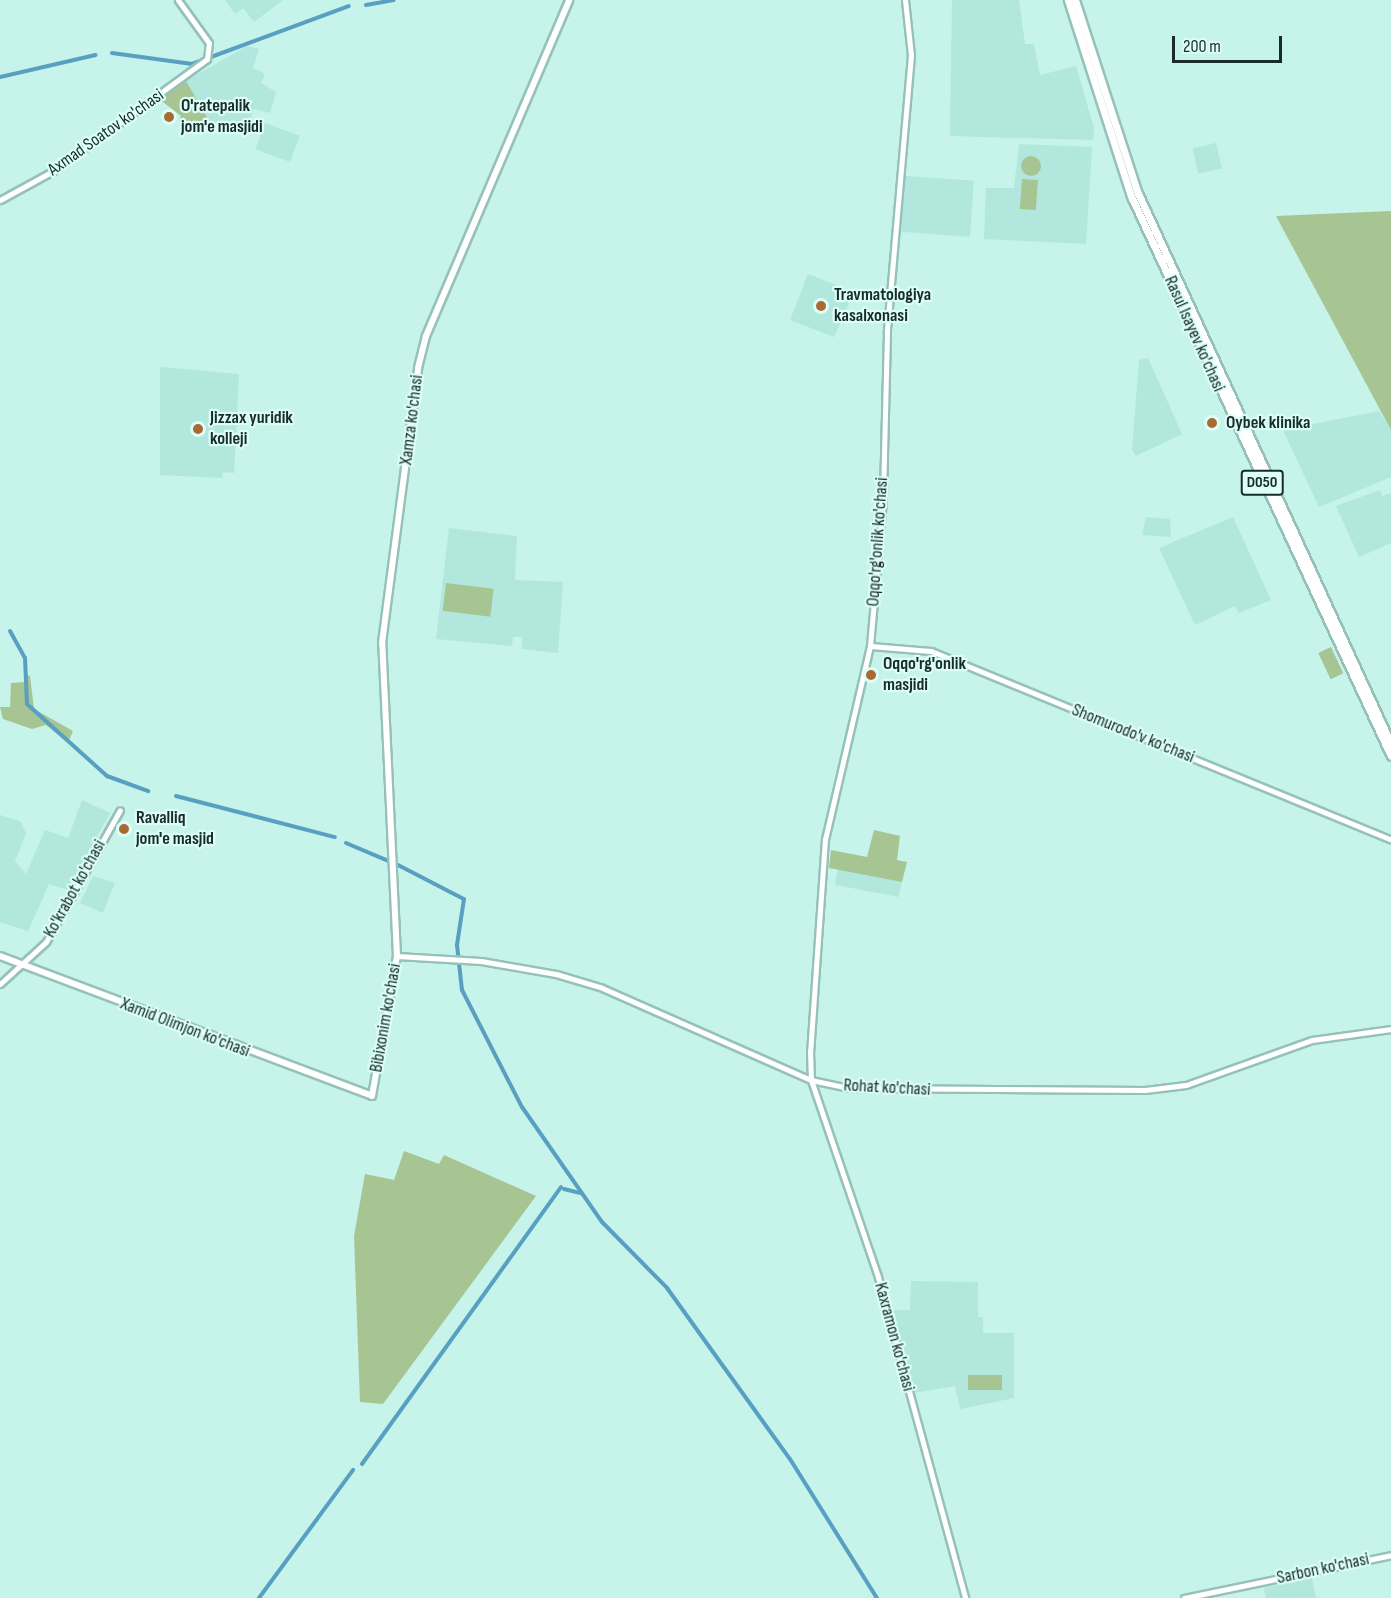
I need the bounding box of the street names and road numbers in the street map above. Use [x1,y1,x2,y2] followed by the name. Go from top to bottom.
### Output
[44,85,168,181] street label: Axmad Soatov ko'chasi
[1159,273,1229,395] street label: Rasul Isayev ko'chasi
[396,374,428,466] street label: Xamza ko'chasi
[1240,470,1284,496] road number: D050
[863,477,893,607] street label: Oqqo'rg'onlik ko'chasi
[1068,700,1198,768] street label: Shomurodo'v ko'chasi
[39,836,111,942] street label: Ko'krabot ko'chasi
[366,962,406,1074] street label: Bibixonim ko'chasi
[117,993,253,1063] street label: Xamid Olimjon ko'chasi
[843,1075,931,1101] street label: Rohat ko'chasi
[869,1280,919,1394] street label: Kaxramon ko'chasi
[1275,1549,1371,1589] street label: Sarbon ko'chasi

